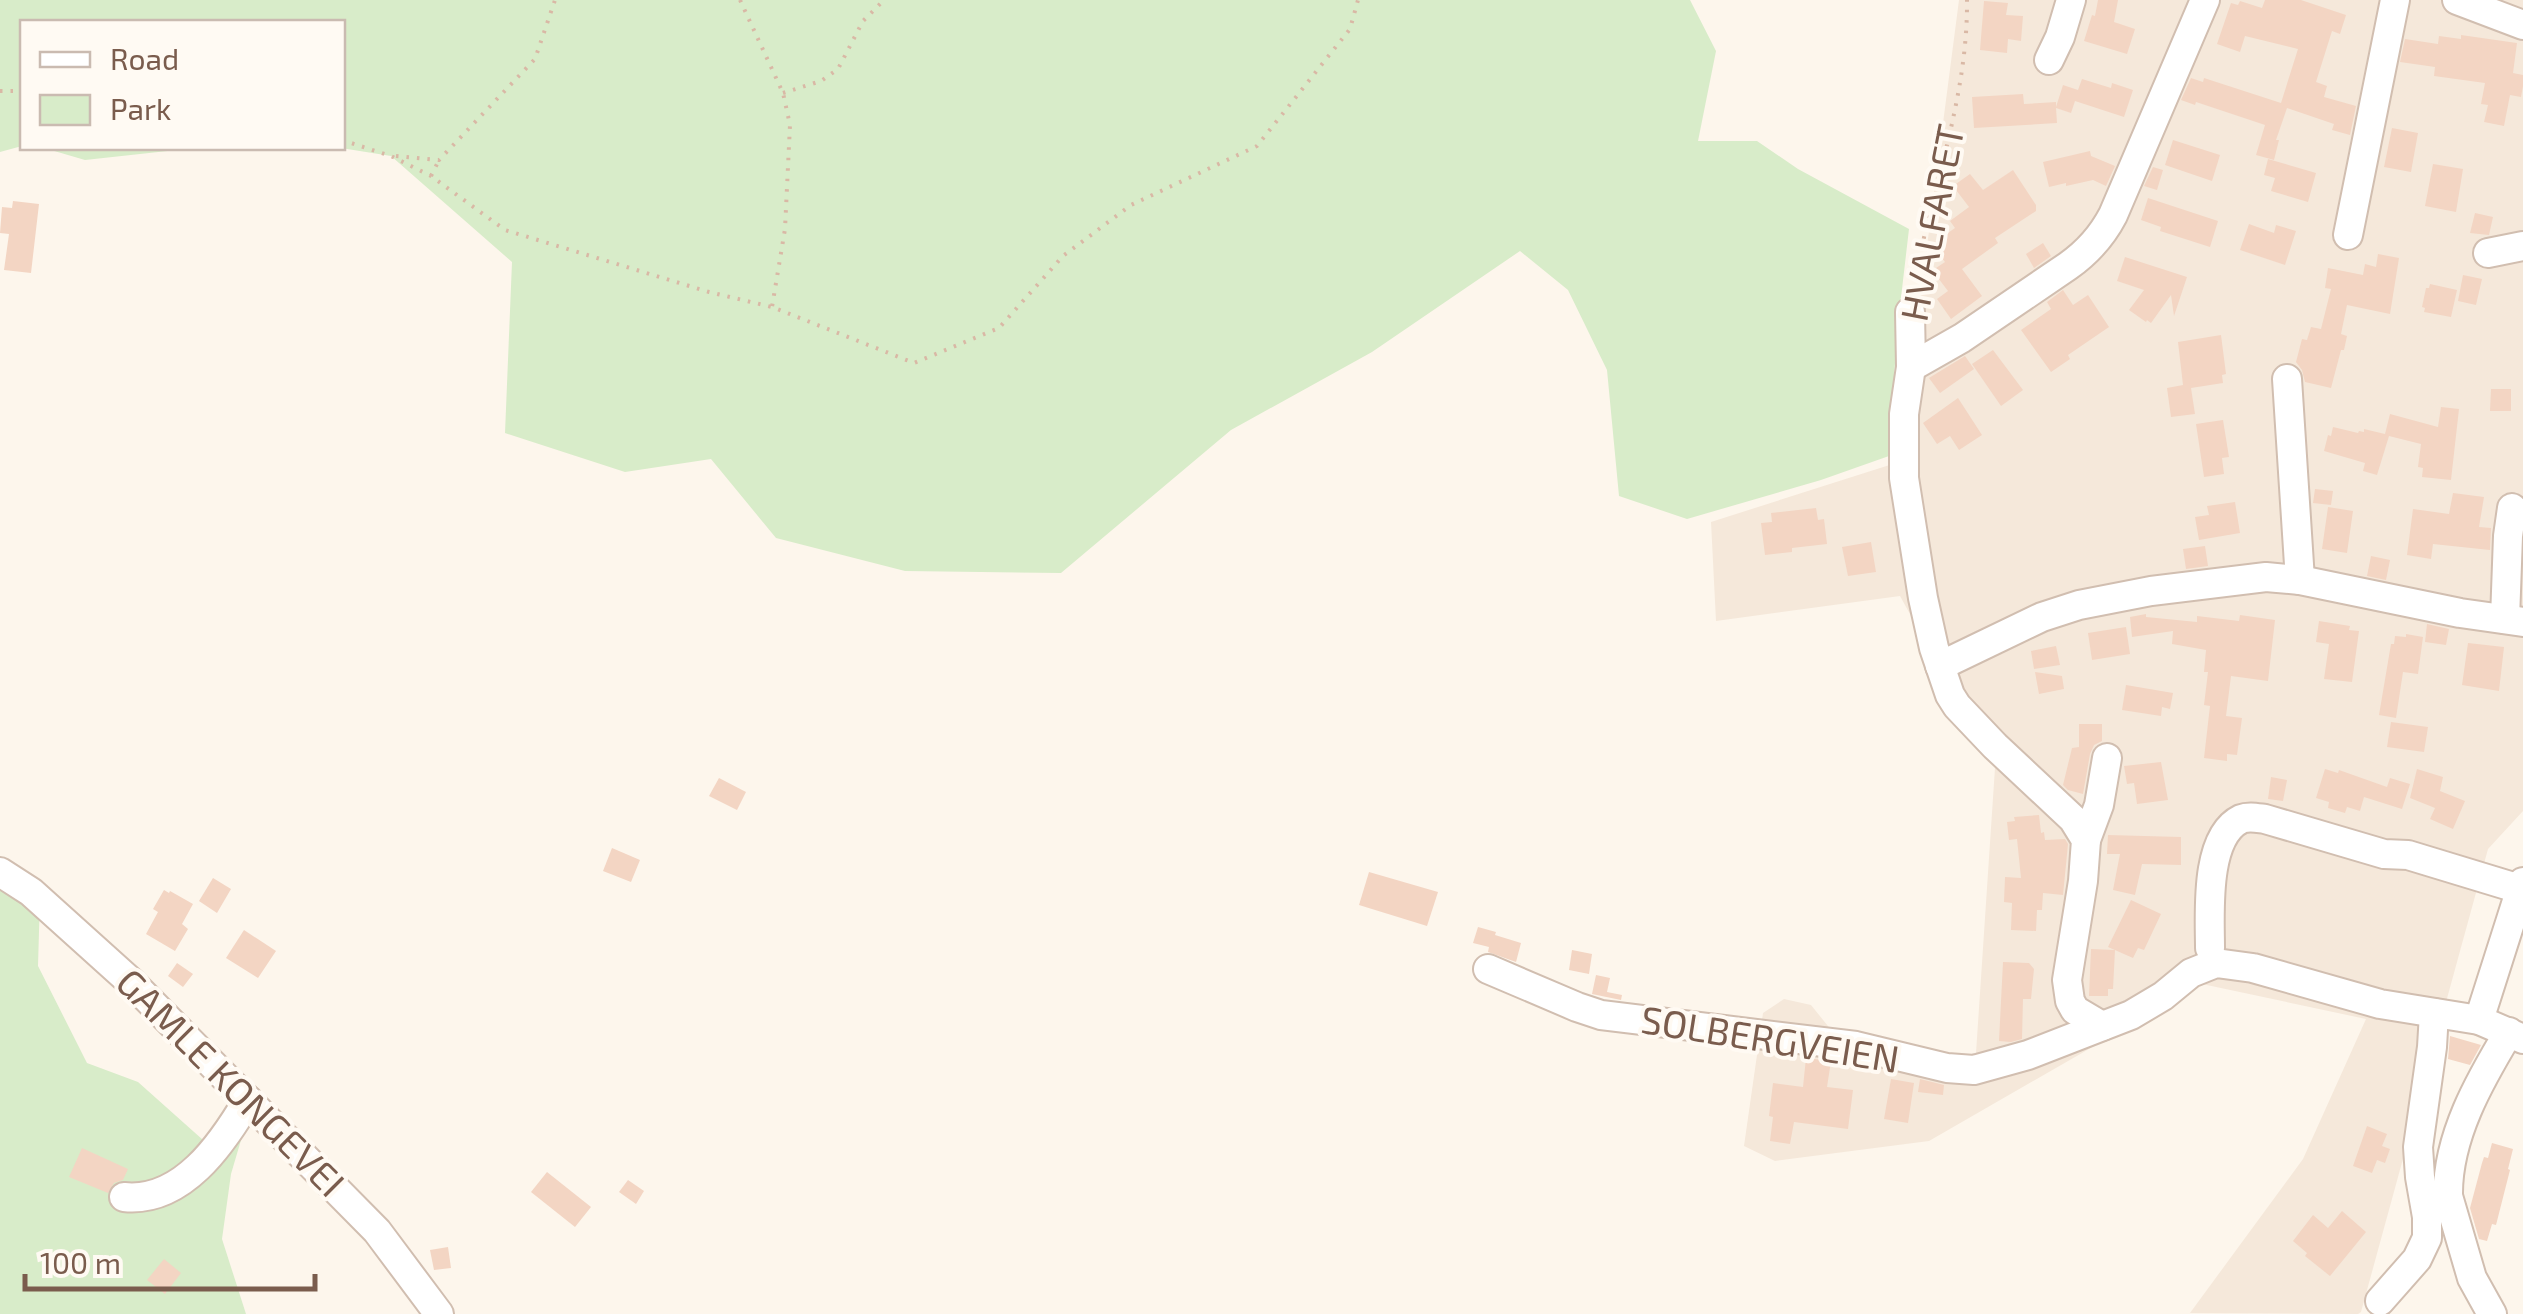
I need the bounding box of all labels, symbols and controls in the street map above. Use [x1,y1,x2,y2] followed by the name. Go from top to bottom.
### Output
[20,20,345,150] legend
[110,40,179,76] text: Road
[110,90,171,126] text: Park
[1889,120,1973,325] street label: HVALFARET
[108,958,355,1205] street label: GAMLE KONGEVEI
[1638,995,1903,1081] street label: SOLBERGVEIEN
[25,1229,315,1291] scale bar
[40,1244,121,1280] text: 100 m

